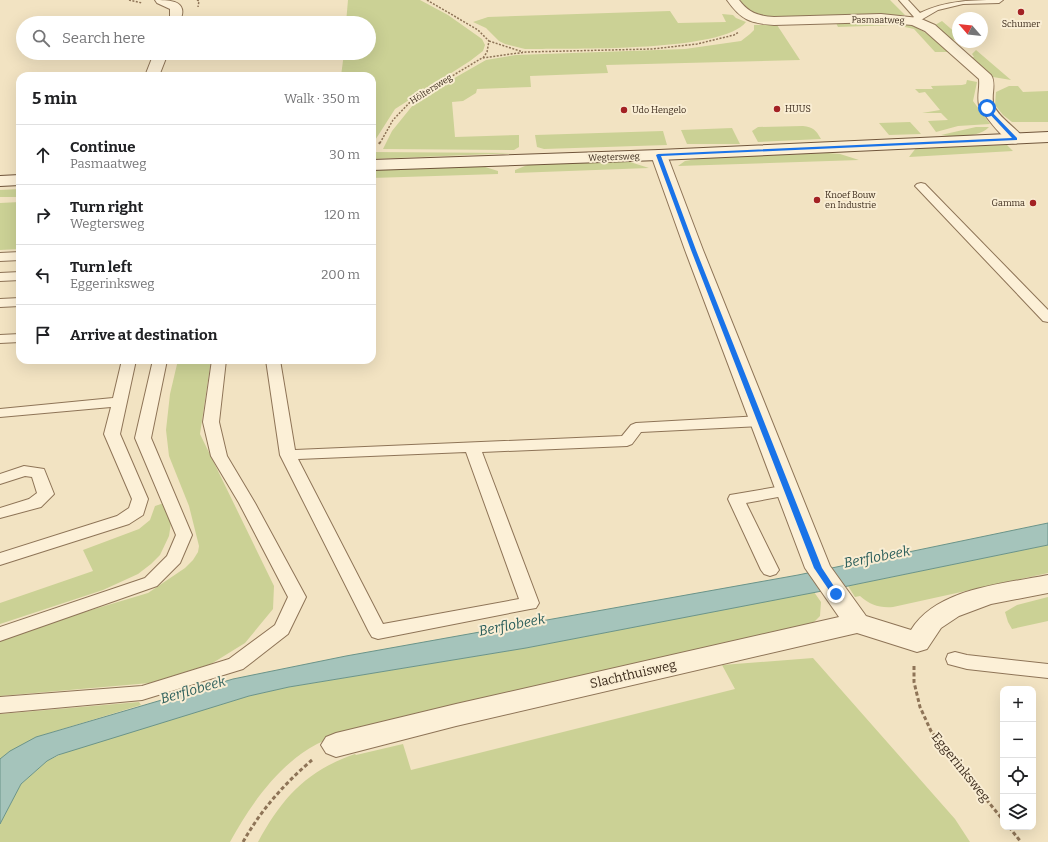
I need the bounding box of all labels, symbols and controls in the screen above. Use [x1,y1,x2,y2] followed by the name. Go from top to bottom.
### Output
[1016,7,1026,17] marker: Schumer
[952,12,988,48] north arrow
[851,15,905,25] street label: Pasmaatweg
[16,16,376,60] search box
[1002,19,1040,29] place label: Schumer
[30,27,52,49] icon: search
[62,29,145,47] text: Search here
[408,72,454,106] street label: Höltersweg
[32,88,77,109] text: 5 min
[284,91,360,106] text: Walk · 350 m
[978,99,996,117] route start
[772,104,782,114] marker: HUUS
[785,104,811,114] place label: HUUS
[619,105,629,115] marker: Udo Hengelo
[632,105,686,115] place label: Udo Hengelo
[70,138,136,156] text: Continue
[32,144,54,166] icon: ahead
[329,147,360,162] text: 30 m
[588,151,640,163] street label: Wegtersweg
[70,156,146,171] text: Pasmaatweg
[825,190,876,210] place label: Knoef Bouw en Industrie
[812,195,822,205] marker: Knoef Bouw en Industrie
[70,198,143,216] text: Turn right
[991,198,1025,208] place label: Gamma
[1028,198,1038,208] marker: Gamma
[32,204,54,226] icon: right
[324,207,360,222] text: 120 m
[70,216,144,231] text: Wegtersweg
[70,258,132,276] text: Turn left
[32,264,54,286] icon: left
[321,267,360,282] text: 200 m
[70,276,155,291] text: Eggerinksweg
[32,324,54,346] icon: arrive
[70,326,217,344] text: Arrive at destination
[842,542,912,572] water label: Berflobeek
[827,585,845,603] route end
[477,610,547,640] water label: Berflobeek
[588,657,678,691] street label: Slachthuisweg
[158,672,228,707] water label: Berflobeek
[1000,686,1036,830] map controls
[1000,686,1036,722] button: +
[1000,722,1036,758] button: −
[929,729,993,805] street label: Eggerinksweg
[1000,758,1036,794] button: locate
[1000,794,1036,830] button: layers

